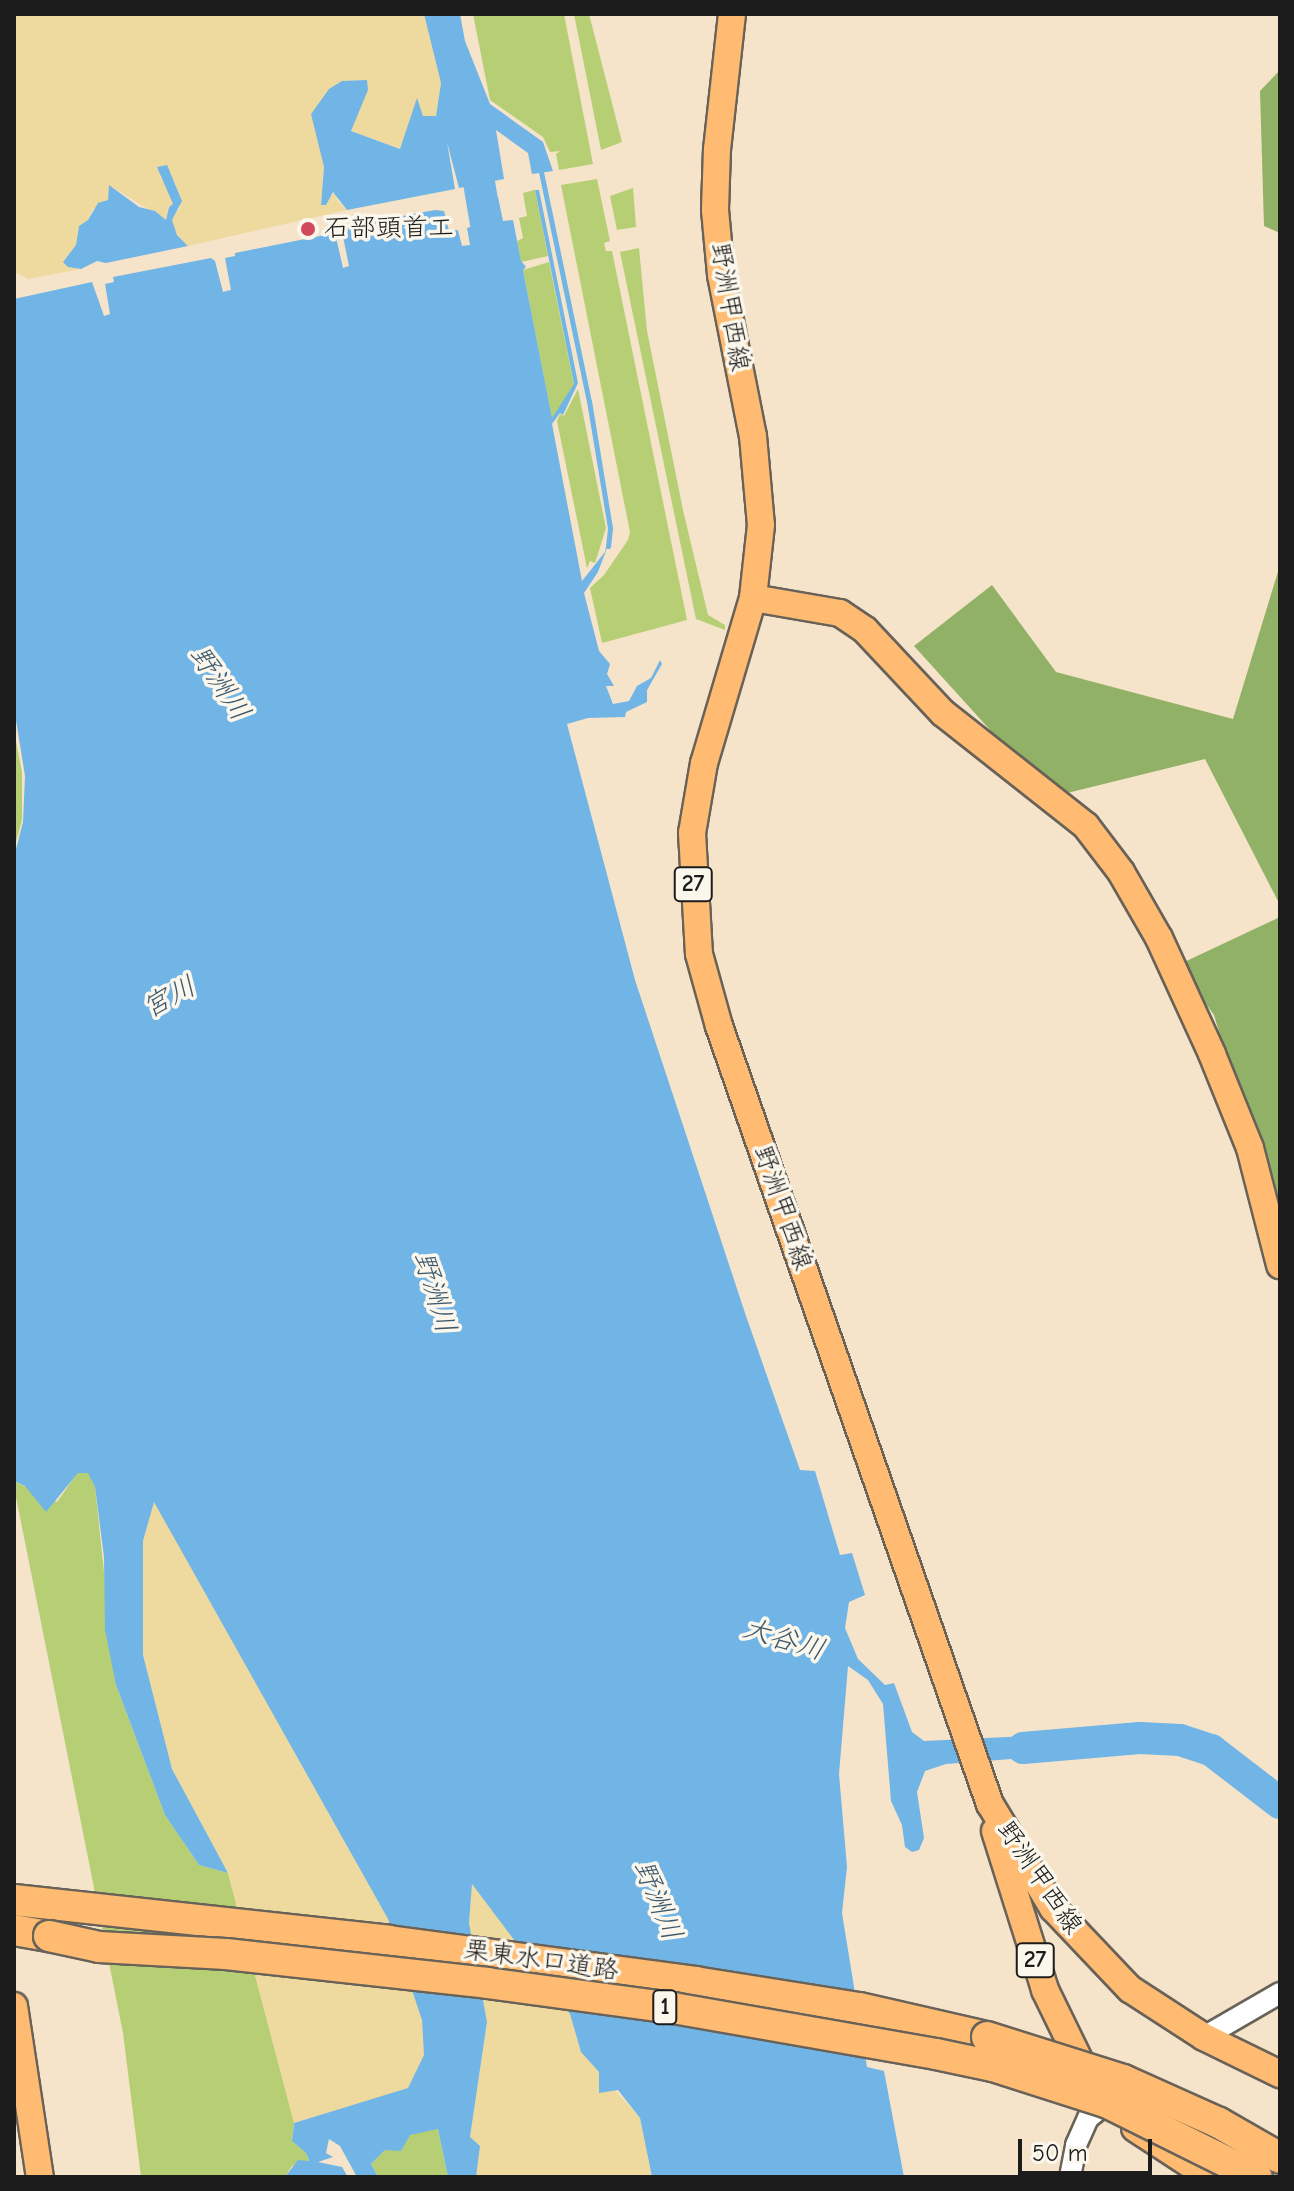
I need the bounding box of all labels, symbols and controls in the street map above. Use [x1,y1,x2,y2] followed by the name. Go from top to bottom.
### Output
[324,213,454,245] place label: 石部頭首工
[299,220,317,238] marker: 石部頭首工
[703,240,755,374] street label: 野洲甲西線
[183,639,257,727] water label: 野洲川
[673,864,713,904] road number: 27
[136,969,202,1025] water label: 宮川
[746,1141,818,1275] street label: 野洲甲西線
[407,1247,463,1337] water label: 野洲川
[739,1611,829,1667] water label: 大谷川
[990,1815,1088,1941] street label: 野洲甲西線
[627,1855,689,1945] water label: 野洲川
[462,1935,620,1987] street label: 栗東水口道路
[1015,1940,1055,1980] road number: 27
[651,1987,679,2027] road number: 1
[1022,2123,1156,2173] scale bar
[1032,2139,1088,2167] text: 50 m

